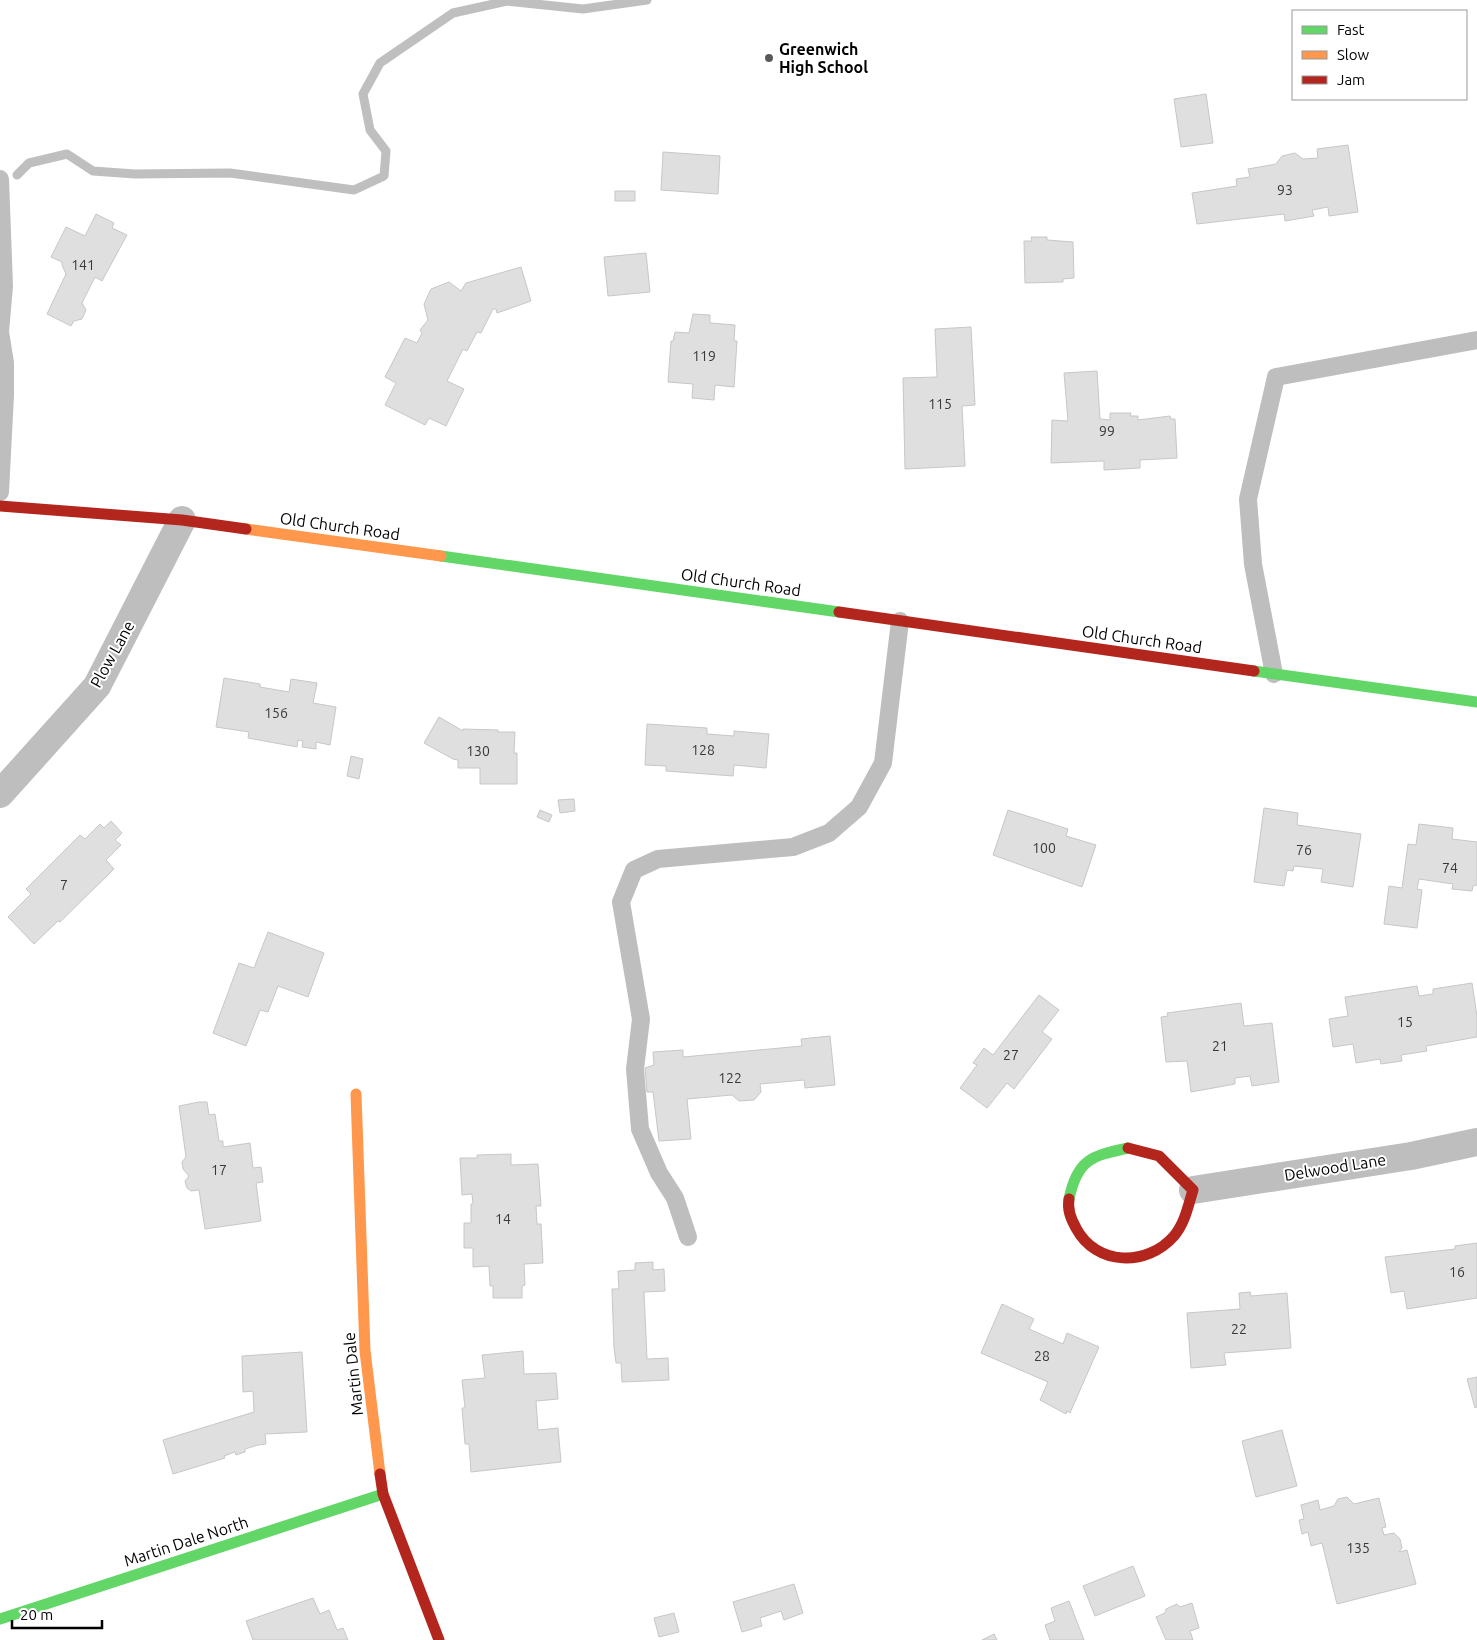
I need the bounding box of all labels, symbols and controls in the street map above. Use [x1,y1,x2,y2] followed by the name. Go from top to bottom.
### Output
[1292,10,1467,100] legend
[1337,21,1365,38] text: Fast
[779,40,868,76] place label: Greenwich High School
[1337,46,1370,63] text: Slow
[763,52,775,64] marker: Greenwich High School
[1337,71,1365,88] text: Jam
[1277,182,1293,198] house number: 93
[71,257,95,273] house number: 141
[692,348,716,364] house number: 119
[928,396,952,412] house number: 115
[1099,423,1115,439] house number: 99
[279,509,401,543] street label: Old Church Road
[680,565,802,599] street label: Old Church Road
[86,617,138,691] street label: Plow Lane
[1081,622,1203,656] street label: Old Church Road
[264,705,288,721] house number: 156
[691,742,715,758] house number: 128
[466,743,490,759] house number: 130
[1032,840,1056,856] house number: 100
[1296,842,1312,858] house number: 76
[1442,860,1458,876] house number: 74
[60,877,68,893] house number: 7
[1397,1014,1413,1030] house number: 15
[1212,1038,1228,1054] house number: 21
[1003,1047,1019,1063] house number: 27
[718,1070,742,1086] house number: 122
[1283,1150,1387,1184] street label: Delwood Lane
[211,1162,227,1178] house number: 17
[495,1211,511,1227] house number: 14
[1449,1264,1465,1280] house number: 16
[1231,1321,1247,1337] house number: 22
[340,1331,366,1417] street label: Martin Dale
[1034,1348,1050,1364] house number: 28
[122,1512,250,1570] street label: Martin Dale North
[1346,1540,1370,1556] house number: 135
[12,1598,102,1630] scale bar
[20,1606,53,1623] text: 20 m

